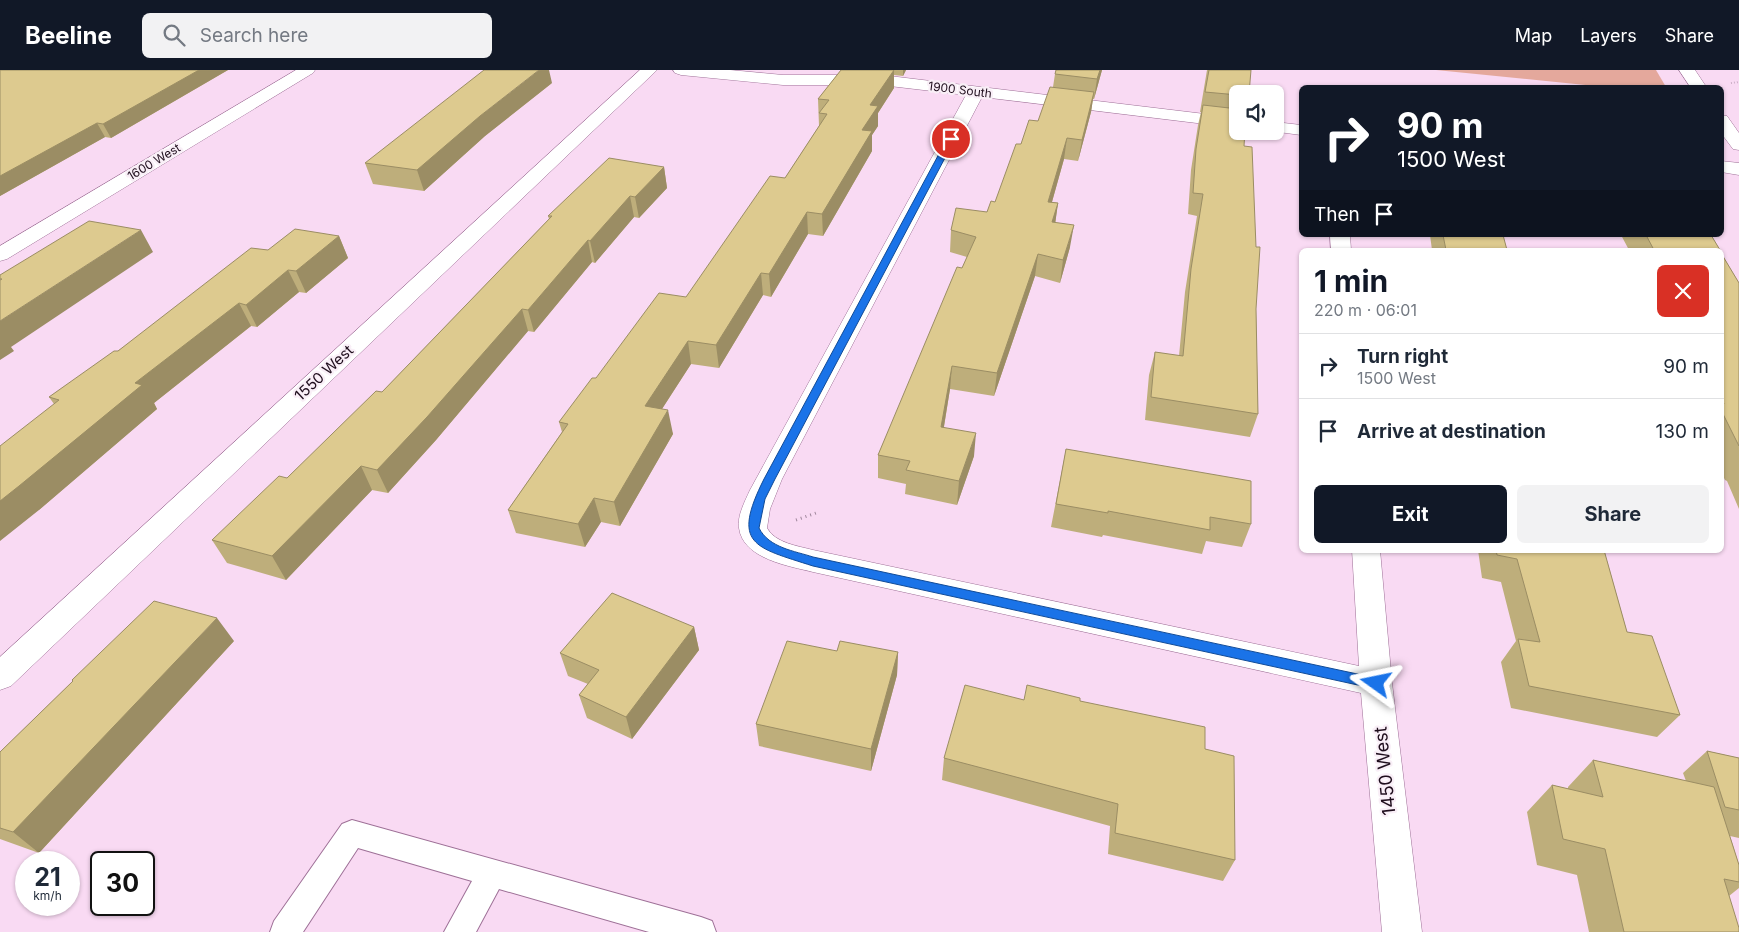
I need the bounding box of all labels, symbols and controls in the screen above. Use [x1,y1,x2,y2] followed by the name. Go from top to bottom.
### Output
[142,13,492,58] search box
[25,21,112,50] text: Beeline
[160,21,188,49] icon: search
[200,24,308,47] text: Search here
[1515,25,1552,46] text: Map
[1580,25,1637,46] text: Layers
[1665,25,1714,46] text: Share
[927,78,993,101] street label: 1900 South
[1229,85,1284,140] map controls
[1229,85,1284,140] button: sound
[1397,104,1484,146] text: 90 m
[1314,105,1379,170] icon: right
[930,118,972,160] pin
[937,125,965,153] icon: arrive
[124,140,183,183] street label: 1600 West
[1397,146,1505,172] text: 1500 West
[1370,200,1398,228] icon: arrive
[1314,203,1360,226] text: Then
[1314,263,1388,299] text: 1 min
[1657,265,1709,317] button: close
[1314,300,1417,320] text: 220 m · 06:01
[290,341,357,405] street label: 1550 West
[1357,345,1448,368] text: Turn right
[1314,352,1342,380] icon: right
[1663,355,1709,378] text: 90 m
[1357,368,1436,388] text: 1500 West
[1314,417,1342,445] icon: arrive
[1357,420,1546,443] text: Arrive at destination
[1656,420,1709,443] text: 130 m
[1314,485,1507,543] button: Exit
[1517,485,1709,543] button: Share
[1349,656,1401,708] position arrow
[1369,726,1400,816] street label: 1450 West
[90,851,155,916] speed limit sign: 30
[34,862,61,892] text: 21
[33,888,62,903] text: km/h

